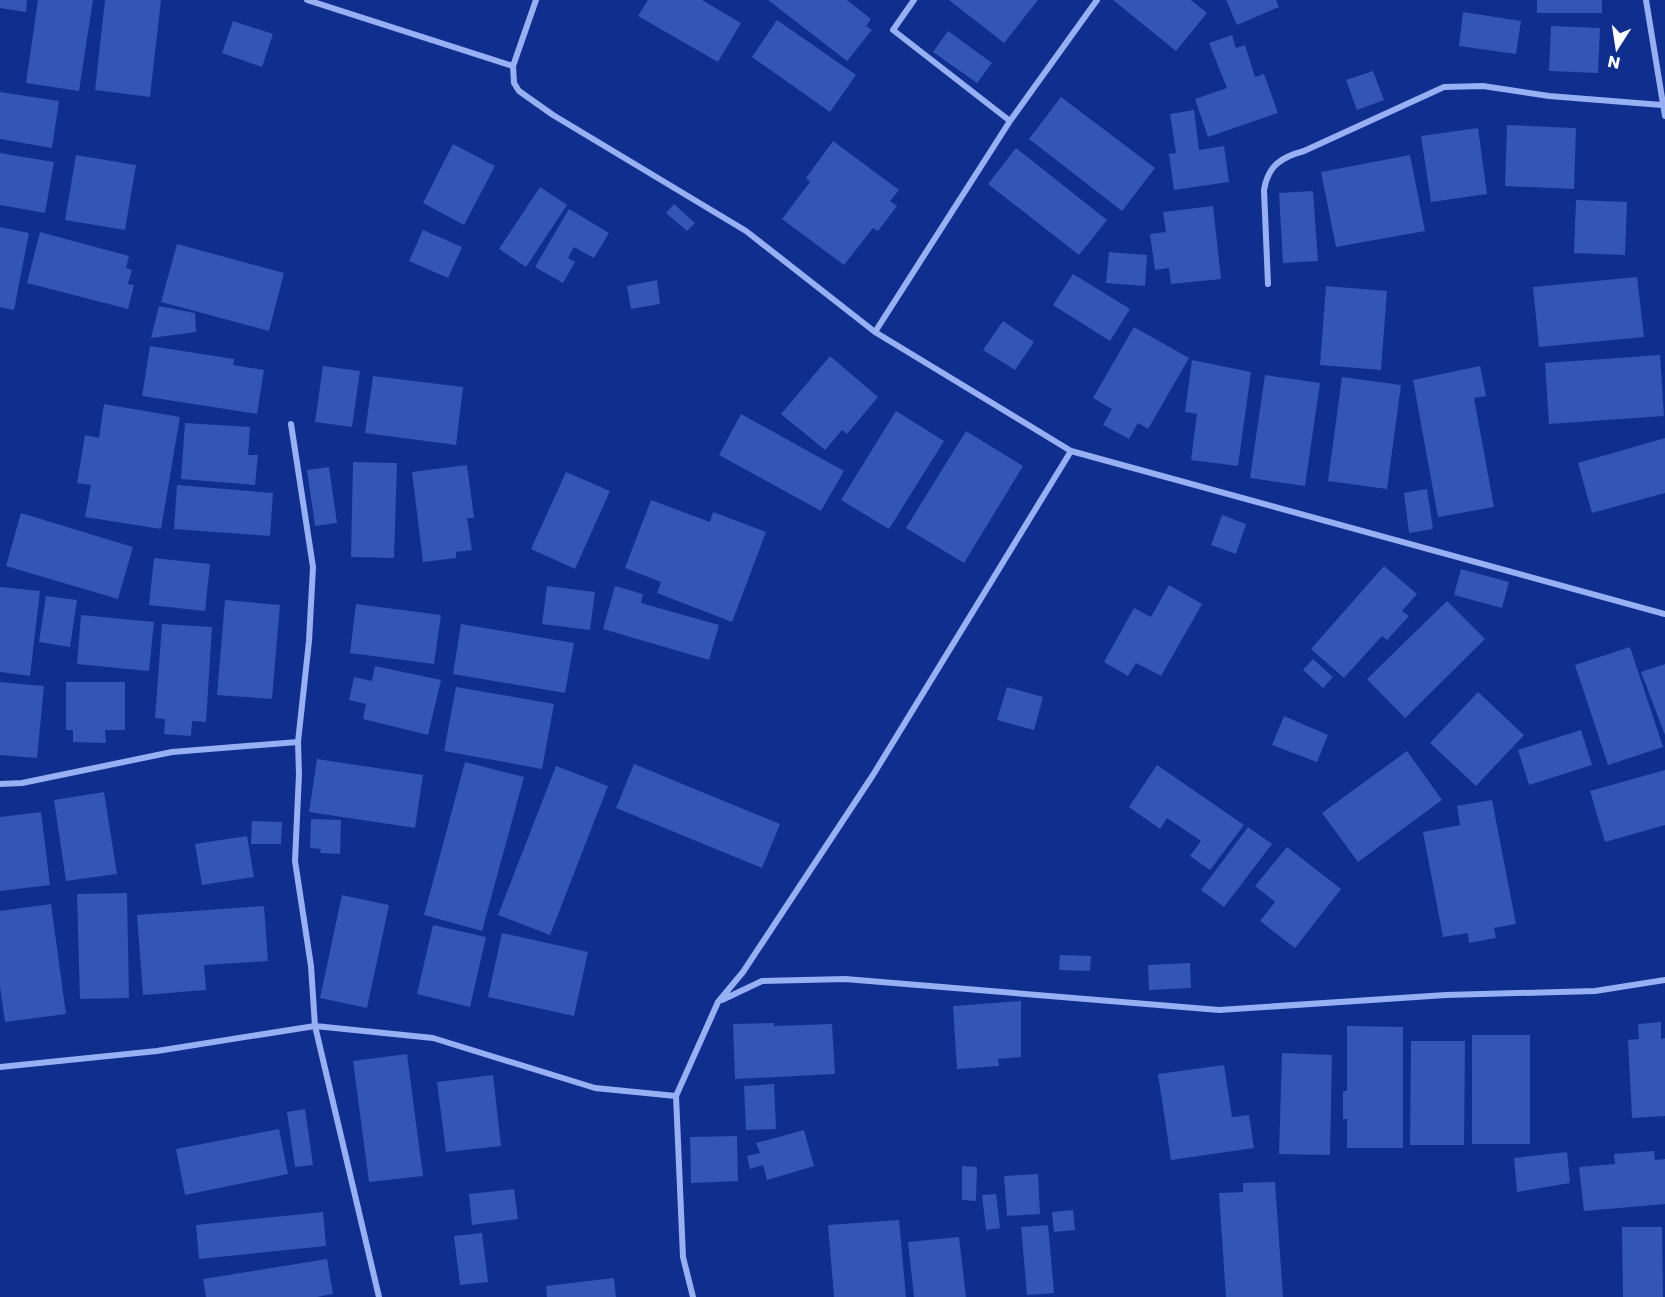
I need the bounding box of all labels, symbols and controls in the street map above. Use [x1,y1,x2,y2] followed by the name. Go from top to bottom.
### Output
[1587,18,1647,78] north arrow
[1606,50,1622,75] text: N

